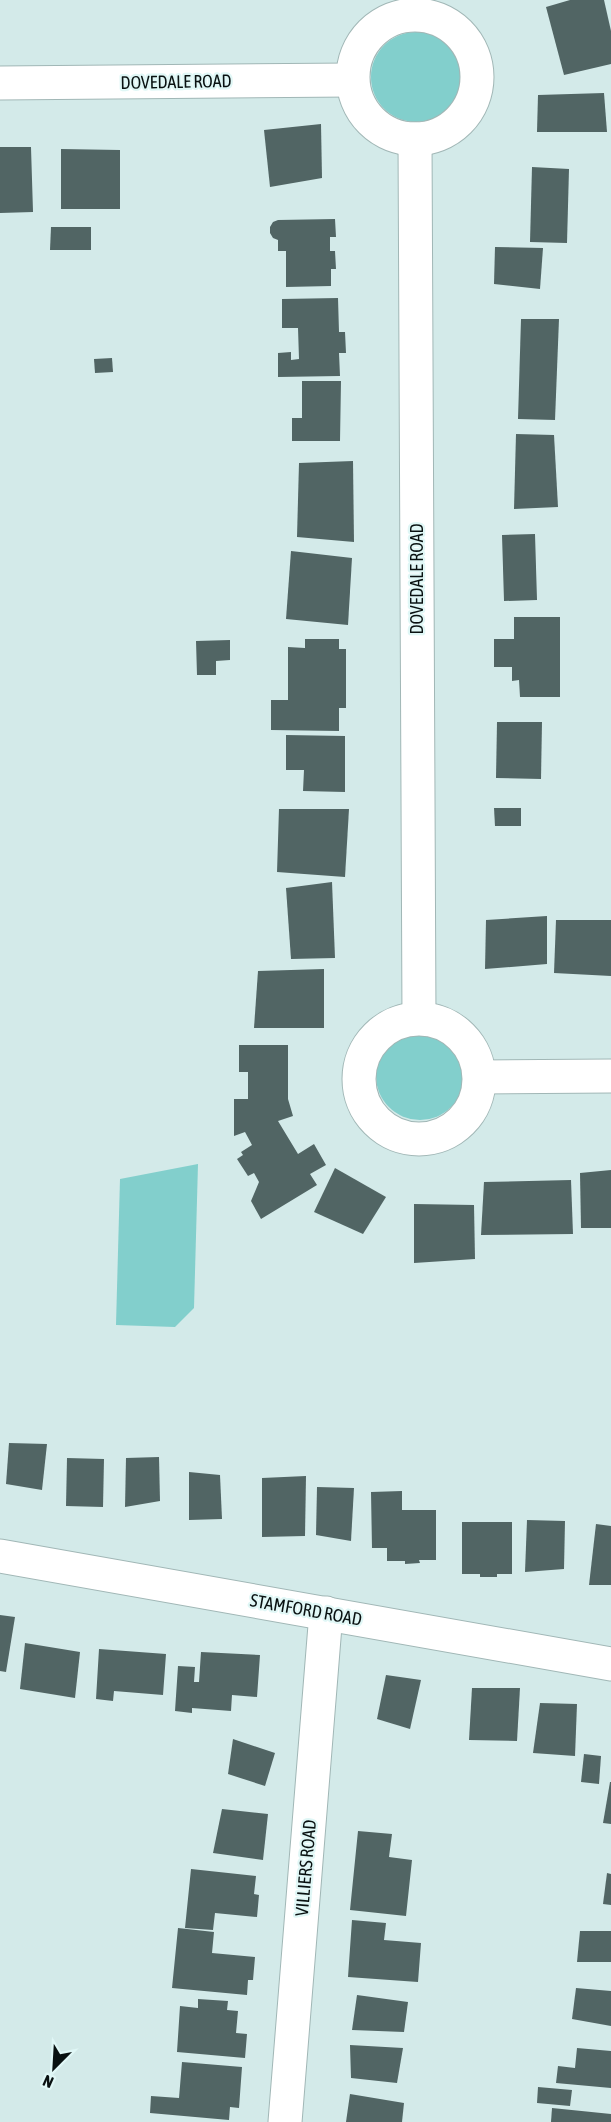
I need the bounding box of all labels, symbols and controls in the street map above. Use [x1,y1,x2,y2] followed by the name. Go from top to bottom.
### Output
[120,70,232,93] street label: DOVEDALE ROAD
[406,523,427,635] street label: DOVEDALE ROAD
[249,1589,364,1630] street label: STAMFORD ROAD
[291,1819,320,1917] street label: VILLIERS ROAD
[24,2038,84,2098] north arrow
[40,2072,56,2092] text: N

